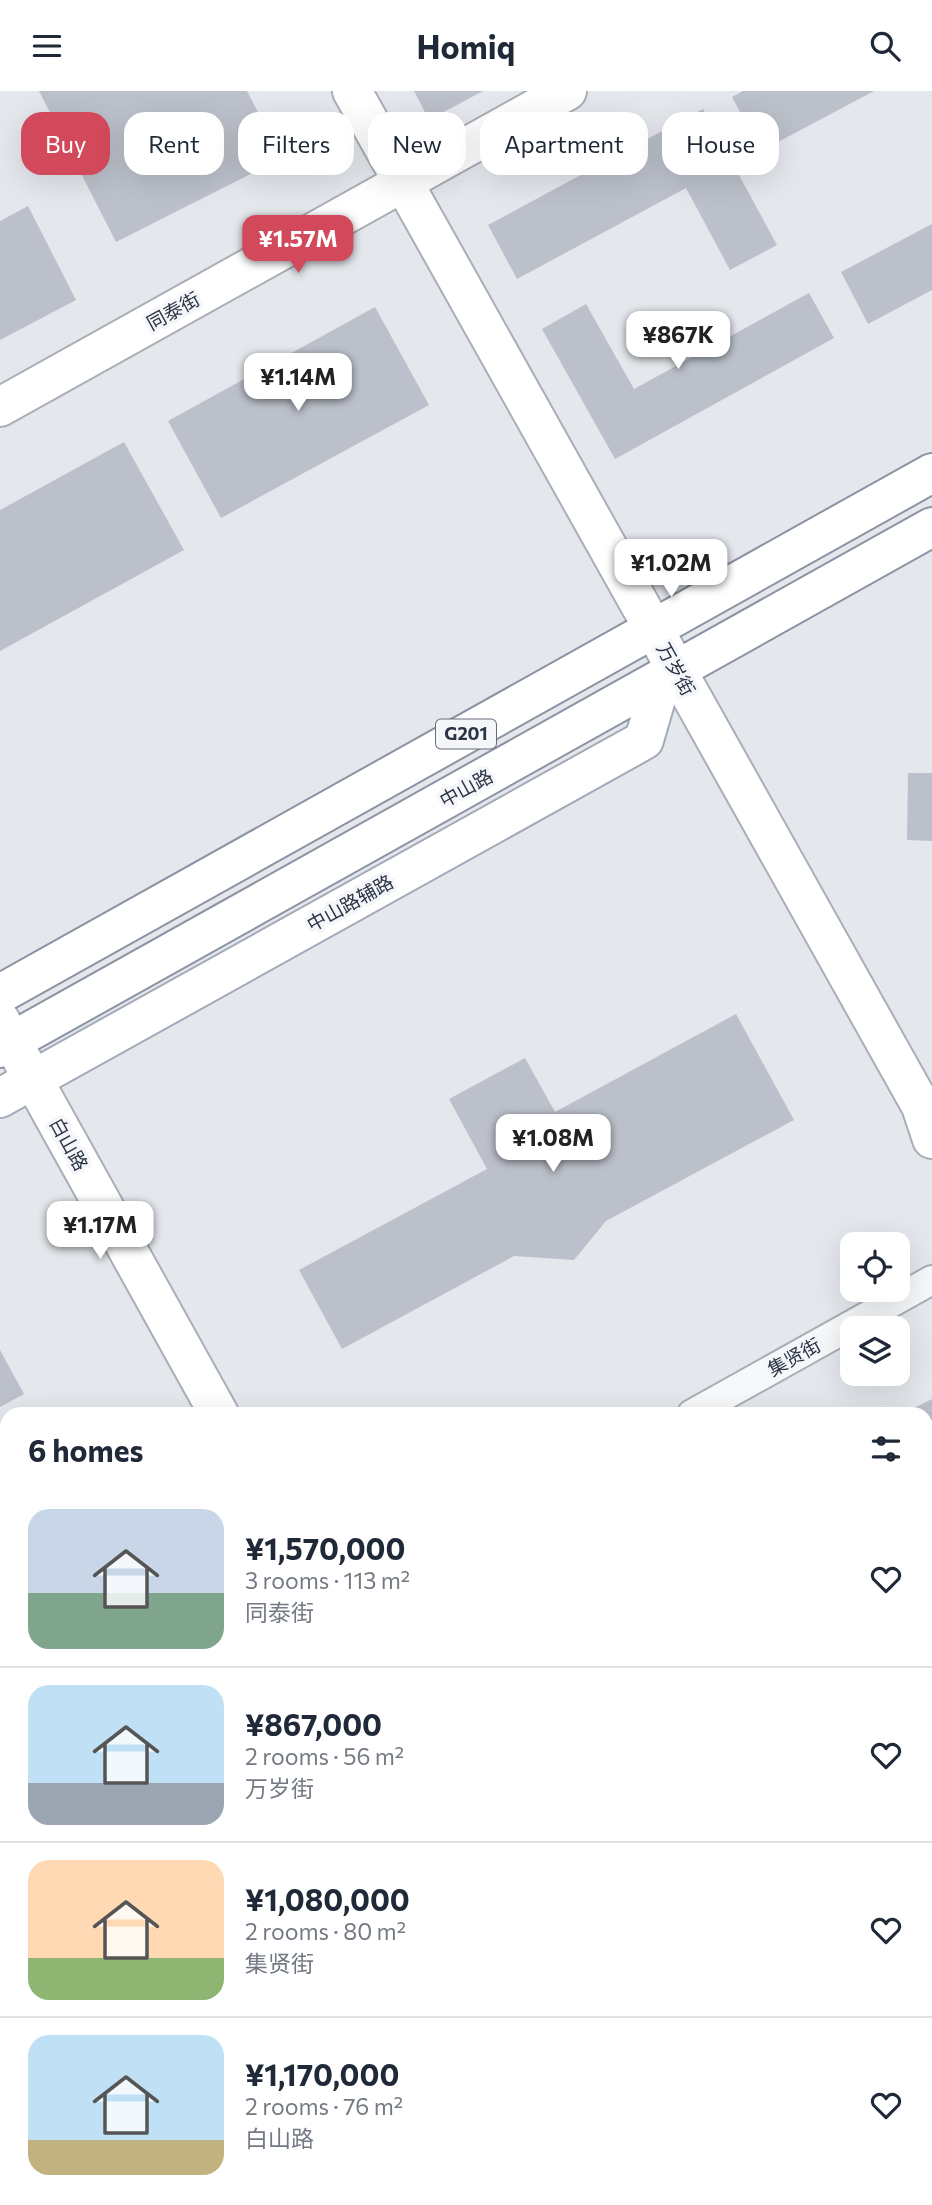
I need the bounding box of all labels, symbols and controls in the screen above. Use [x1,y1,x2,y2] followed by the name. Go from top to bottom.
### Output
[417,26,515,66] text: Homiq
[28,27,66,65] icon: menu
[866,27,904,65] icon: search
[21,112,110,175] chip: Buy
[124,112,224,175] chip: Rent
[238,112,354,175] chip: Filters
[368,112,466,175] chip: New
[480,112,648,175] chip: Apartment
[662,112,779,175] chip: House
[241,215,355,275] pin: ¥1.57M
[258,224,338,252] text: ¥1.57M
[142,287,203,334] street label: 同泰街
[629,311,727,371] pin: ¥867K
[642,320,714,348] text: ¥867K
[241,353,355,413] pin: ¥1.14M
[260,362,336,390] text: ¥1.14M
[614,539,728,599] pin: ¥1.02M
[630,548,712,576] text: ¥1.02M
[653,638,700,699] street label: 万岁街
[436,719,496,749] road number: G201
[435,764,496,811] street label: 中山路
[303,869,397,936] street label: 中山路辅路
[46,1113,93,1174] street label: 白山路
[496,1115,610,1174] pin: ¥1.08M
[512,1123,594,1151] text: ¥1.08M
[43,1201,157,1261] pin: ¥1.17M
[63,1210,137,1238] text: ¥1.17M
[840,1232,910,1386] map controls
[840,1232,910,1302] button: locate
[840,1316,910,1386] button: layers
[763,1333,824,1380] street label: 集贤街
[867,1430,905,1468] icon: filters
[28,1431,143,1468] text: 6 homes
[245,1529,405,1566] text: ¥1,570,000
[84,1537,168,1621] icon: home
[867,1560,905,1598] icon: heart
[245,1566,410,1594] text: 3 rooms · 113 m²
[245,1598,314,1626] text: 同泰街
[245,1705,382,1742] text: ¥867,000
[84,1713,168,1797] icon: home
[867,1736,905,1774] icon: heart
[245,1742,404,1770] text: 2 rooms · 56 m²
[245,1774,314,1802] text: 万岁街
[245,1880,410,1917] text: ¥1,080,000
[84,1888,168,1972] icon: home
[867,1911,905,1949] icon: heart
[245,1917,406,1945] text: 2 rooms · 80 m²
[245,1949,314,1977] text: 集贤街
[245,2055,399,2092] text: ¥1,170,000
[84,2063,168,2147] icon: home
[867,2086,905,2124] icon: heart
[245,2092,403,2120] text: 2 rooms · 76 m²
[245,2124,314,2152] text: 白山路

